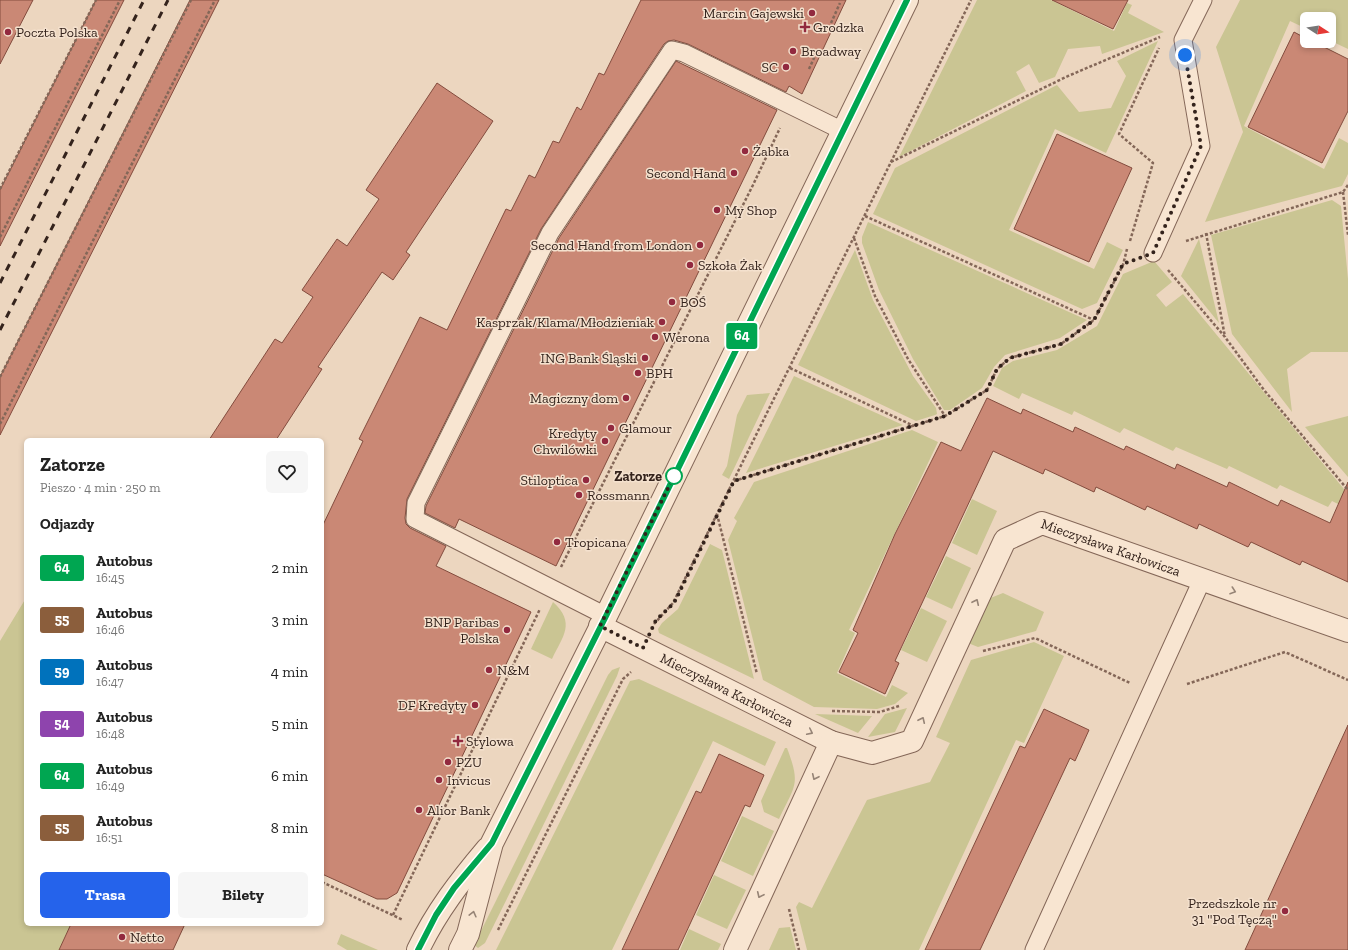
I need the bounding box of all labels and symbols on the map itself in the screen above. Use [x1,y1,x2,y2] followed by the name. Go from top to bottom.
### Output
[703,5,804,22] place label: Marcin Gajewski
[807,8,817,18] marker: Marcin Gajewski
[1300,12,1336,48] north arrow
[813,19,864,36] place label: Grodzka
[800,22,810,32] marker: Grodzka
[16,24,98,41] place label: Poczta Polska
[3,27,13,37] marker: Poczta Polska
[801,43,862,60] place label: Broadway
[1175,45,1195,65] your location
[788,46,798,56] marker: Broadway
[761,59,778,76] place label: SC
[781,62,791,72] marker: SC
[753,143,790,160] place label: Żabka
[740,146,750,156] marker: Żabka
[647,165,726,182] place label: Second Hand
[729,168,739,178] marker: Second Hand
[725,202,777,219] place label: My Shop
[712,205,722,215] marker: My Shop
[531,237,692,254] place label: Second Hand from London
[695,240,705,250] marker: Second Hand from London
[698,257,763,274] place label: Szkoła Żak
[685,260,695,270] marker: Szkoła Żak
[680,294,706,311] place label: BOŚ
[667,297,677,307] marker: BOŚ
[476,314,655,331] place label: Kasprzak/Klama/Młodzieniak
[657,317,667,327] marker: Kasprzak/Klama/Młodzieniak
[724,323,760,349] line badge: 64
[663,329,710,346] place label: Werona
[650,332,660,342] marker: Werona
[540,350,637,367] place label: ING Bank Śląski
[640,353,650,363] marker: ING Bank Śląski
[646,365,673,382] place label: BPH
[633,368,643,378] marker: BPH
[530,390,618,407] place label: Magiczny dom
[621,393,631,403] marker: Magiczny dom
[619,420,672,437] place label: Glamour
[606,423,616,433] marker: Glamour
[533,425,598,458] place label: Kredyty Chwilówki
[600,436,610,446] marker: Kredyty Chwilówki
[665,467,683,485] marker: Zatorze
[614,468,662,485] place label: Zatorze
[520,472,578,489] place label: Stiloptica
[581,475,591,485] marker: Stiloptica
[587,487,650,504] place label: Rossmann
[574,490,584,500] marker: Rossmann
[1039,515,1183,580] street label: Mieczysława Karłowicza
[565,534,626,551] place label: Tropicana
[552,537,562,547] marker: Tropicana
[1230,586,1237,594] one-way arrow
[971,599,979,607] one-way arrow
[424,614,499,647] place label: BNP Paribas Polska
[502,625,512,635] marker: BNP Paribas Polska
[657,650,796,731] street label: Mieczysława Karłowicza
[497,662,530,679] place label: N&M
[484,665,494,675] marker: N&M
[398,697,468,714] place label: DF Kredyty
[470,700,480,710] marker: DF Kredyty
[917,717,925,725] one-way arrow
[806,727,814,735] one-way arrow
[466,733,514,750] place label: Stylowa
[453,736,463,746] marker: Stylowa
[456,754,482,771] place label: PZU
[443,757,453,767] marker: PZU
[447,772,491,789] place label: Invicus
[812,773,820,781] one-way arrow
[434,775,444,785] marker: Invicus
[427,802,491,819] place label: Alior Bank
[414,805,424,815] marker: Alior Bank
[757,891,765,899] one-way arrow
[1188,895,1277,928] place label: Przedszkole nr 31 "Pod Tęczą"
[1280,906,1290,916] marker: Przedszkole nr 31 "Pod Tęczą"
[469,910,477,917] one-way arrow
[130,929,164,946] place label: Netto
[117,932,127,942] marker: Netto

